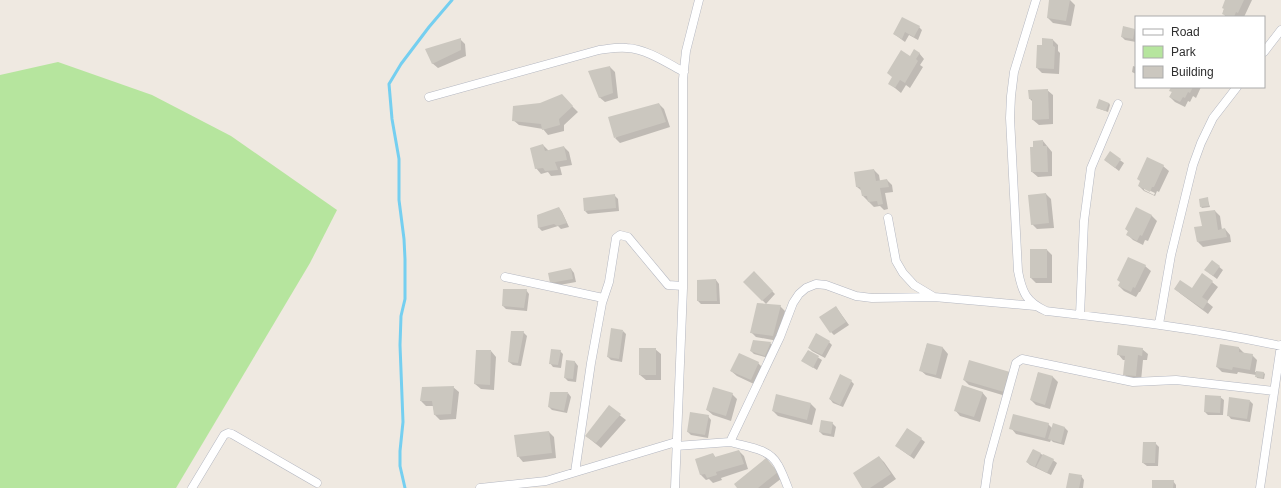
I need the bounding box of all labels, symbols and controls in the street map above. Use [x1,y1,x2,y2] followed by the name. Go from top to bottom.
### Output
[1135,16,1265,88] legend
[1171,25,1200,39] text: Road
[1171,45,1197,59] text: Park
[1171,65,1214,79] text: Building

